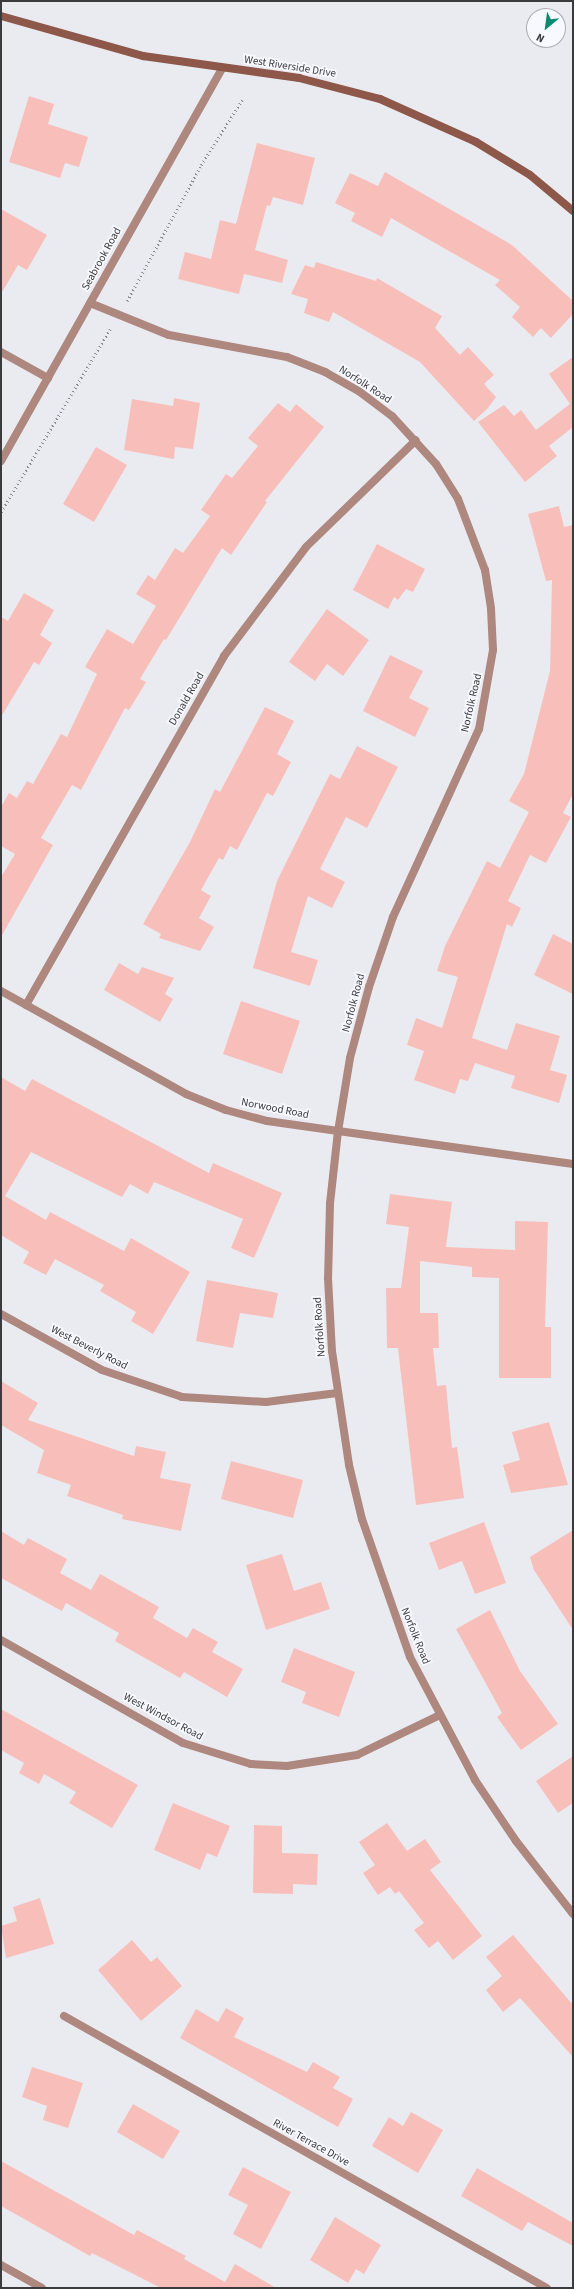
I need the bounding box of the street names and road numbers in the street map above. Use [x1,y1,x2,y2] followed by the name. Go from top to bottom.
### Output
[243,53,337,81] street label: West Riverside Drive
[79,225,125,293] street label: Seabrook Road
[336,363,394,407] street label: Norfolk Road
[167,670,207,728] street label: Donald Road
[459,672,485,734] street label: Norfolk Road
[340,972,368,1034] street label: Norfolk Road
[240,1096,310,1122] street label: Norwood Road
[311,1297,329,1357] street label: Norfolk Road
[48,1323,130,1373] street label: West Beverly Road
[398,1606,432,1666] street label: Norfolk Road
[121,1690,205,1744] street label: West Windsor Road
[270,2117,352,2169] street label: River Terrace Drive

